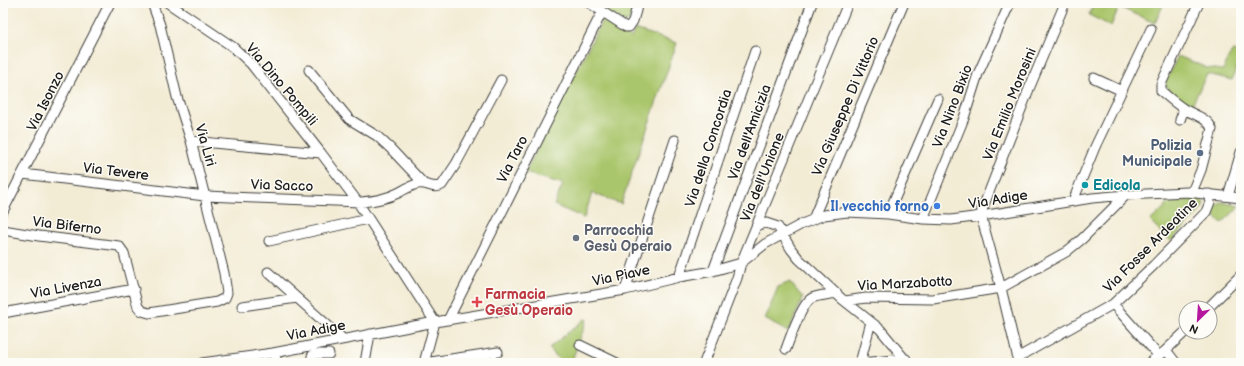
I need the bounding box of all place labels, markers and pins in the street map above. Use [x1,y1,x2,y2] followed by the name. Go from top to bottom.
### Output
[1122,137,1192,170] place label: Polizia Municipale
[1195,148,1205,158] marker: Polizia Municipale
[1093,177,1141,194] place label: Edicola
[1080,180,1090,190] marker: Edicola
[830,198,929,215] place label: Il vecchio forno
[932,201,942,211] marker: Il vecchio forno
[584,222,672,255] place label: Parrocchia Gesù Operaio
[571,233,581,243] marker: Parrocchia Gesù Operaio
[485,286,573,319] place label: Farmacia Gesù Operaio
[472,297,482,307] marker: Farmacia Gesù Operaio

